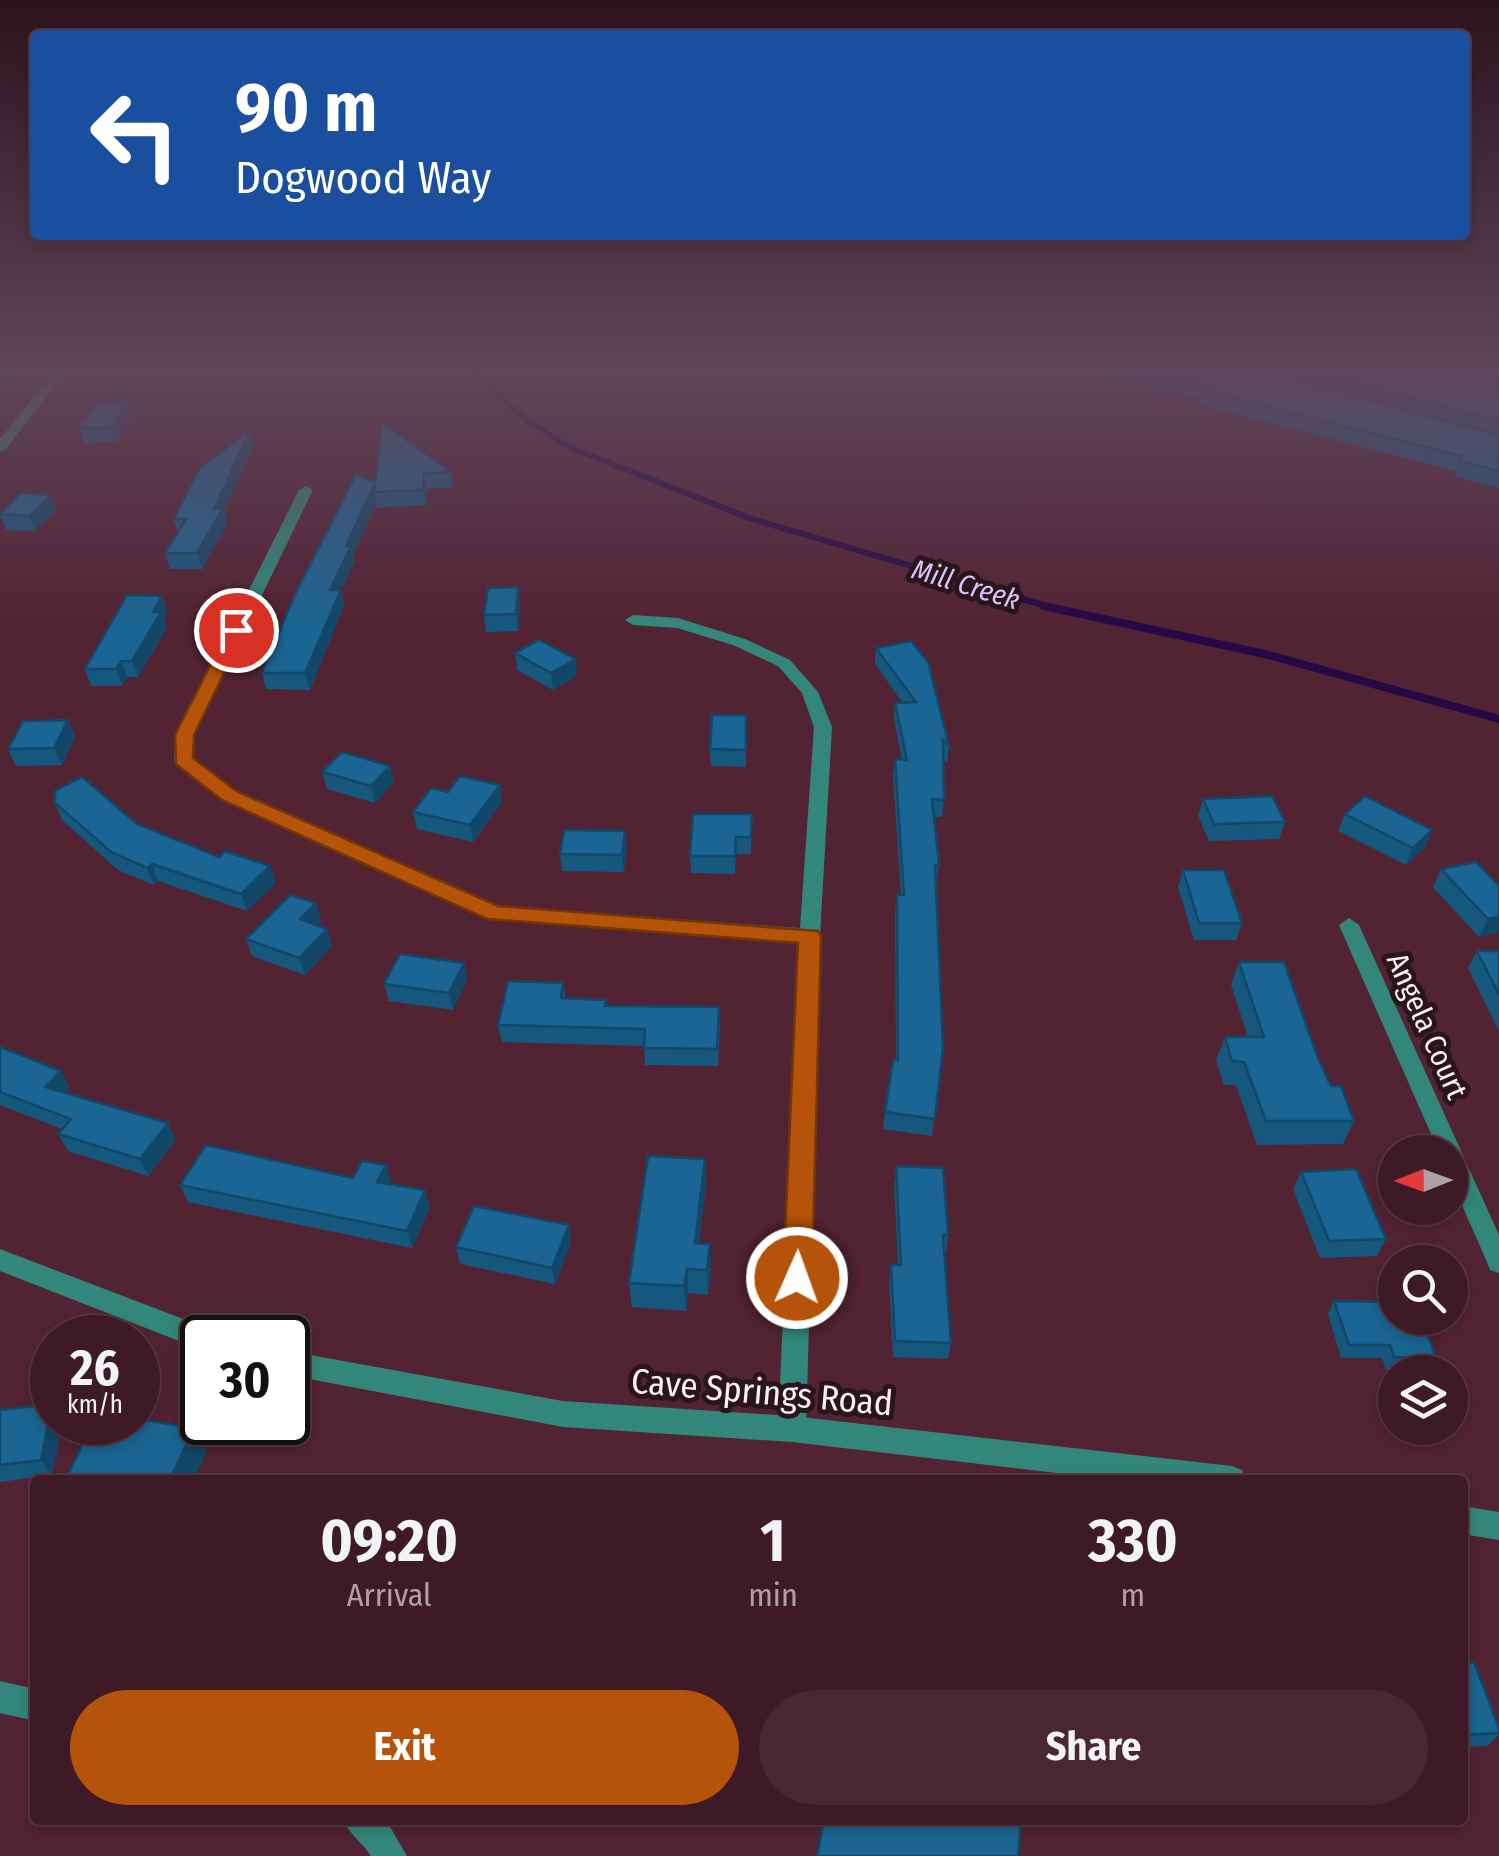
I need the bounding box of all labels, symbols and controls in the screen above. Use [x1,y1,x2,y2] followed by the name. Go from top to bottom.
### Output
[235,66,377,150] text: 90 m
[70,70,200,200] icon: left
[235,151,491,205] text: Dogwood Way
[908,552,1024,617] water label: Mill Creek
[194,588,279,673] pin
[209,603,264,658] icon: arrive
[1379,947,1475,1105] street label: Angela Court
[1378,1135,1468,1225] north arrow
[1378,1135,1468,1445] map controls
[745,1226,849,1330] position arrow
[1378,1245,1468,1335] button: search
[180,1315,310,1445] speed limit sign: 30
[70,1338,120,1398] text: 26
[1378,1355,1468,1445] button: layers
[629,1360,895,1424] street label: Cave Springs Road
[67,1390,123,1420] text: km/h
[320,1505,458,1577] text: 09:20
[760,1505,786,1577] text: 1
[1088,1505,1178,1577] text: 330
[347,1576,432,1614] text: Arrival
[748,1576,798,1614] text: min
[1121,1576,1145,1614] text: m
[70,1690,739,1805] button: Exit
[759,1690,1428,1805] button: Share

